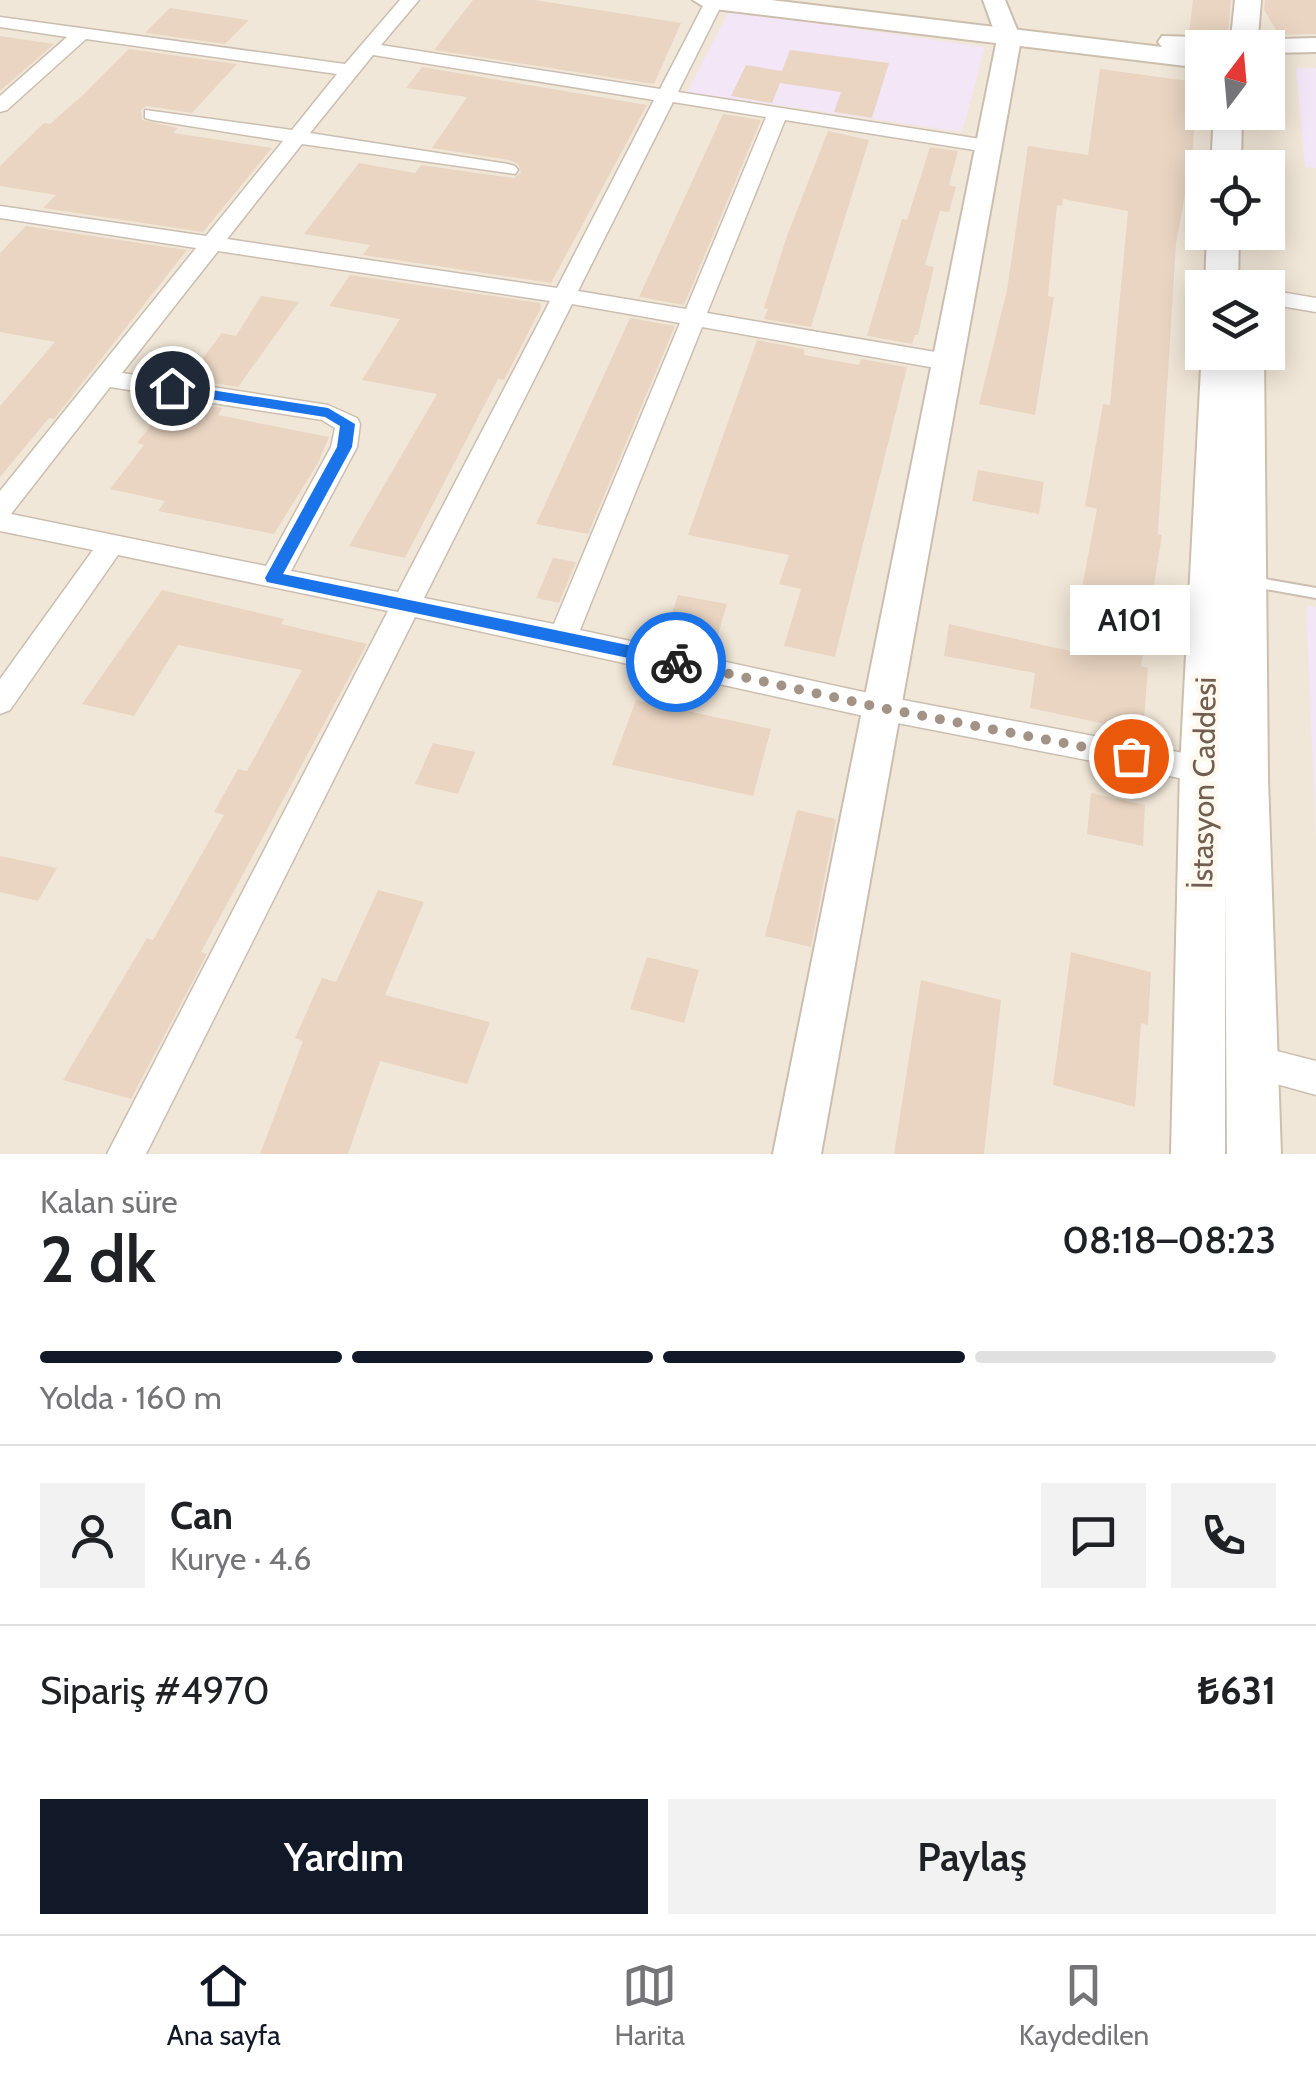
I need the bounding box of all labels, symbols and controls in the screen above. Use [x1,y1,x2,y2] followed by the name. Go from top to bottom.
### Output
[1185,30,1285,130] north arrow
[1185,30,1285,370] map controls
[1185,150,1285,250] button: locate
[1185,270,1285,370] button: layers
[130,346,215,431] pin
[145,361,200,416] icon: home
[1071,586,1191,656] callout: A101
[1098,600,1162,639] text: A101
[626,612,726,712] courier
[649,635,704,690] icon: bike
[1183,677,1224,889] street label: İstasyon Caddesi
[1089,714,1174,799] pin
[1104,729,1159,784] icon: bag
[40,1182,178,1221] text: Kalan süre
[1062,1216,1276,1263] text: 08:18–08:23
[40,1219,156,1298] text: 2 dk
[40,1378,222,1417] text: Yolda · 160 m
[40,1483,145,1588] button: person
[1041,1483,1146,1588] button: chat
[1171,1483,1276,1588] button: phone
[170,1492,233,1539] text: Can
[170,1539,311,1578] text: Kurye · 4.6
[40,1667,270,1714] text: Sipariş #4970
[1198,1667,1276,1714] text: ₺631
[40,1799,648,1914] button: Yardım
[668,1799,1276,1914] button: Paylaş
[167,1958,281,2052] tab: Ana sayfa
[614,1958,685,2052] tab: Harita
[1019,1958,1149,2052] tab: Kaydedilen

